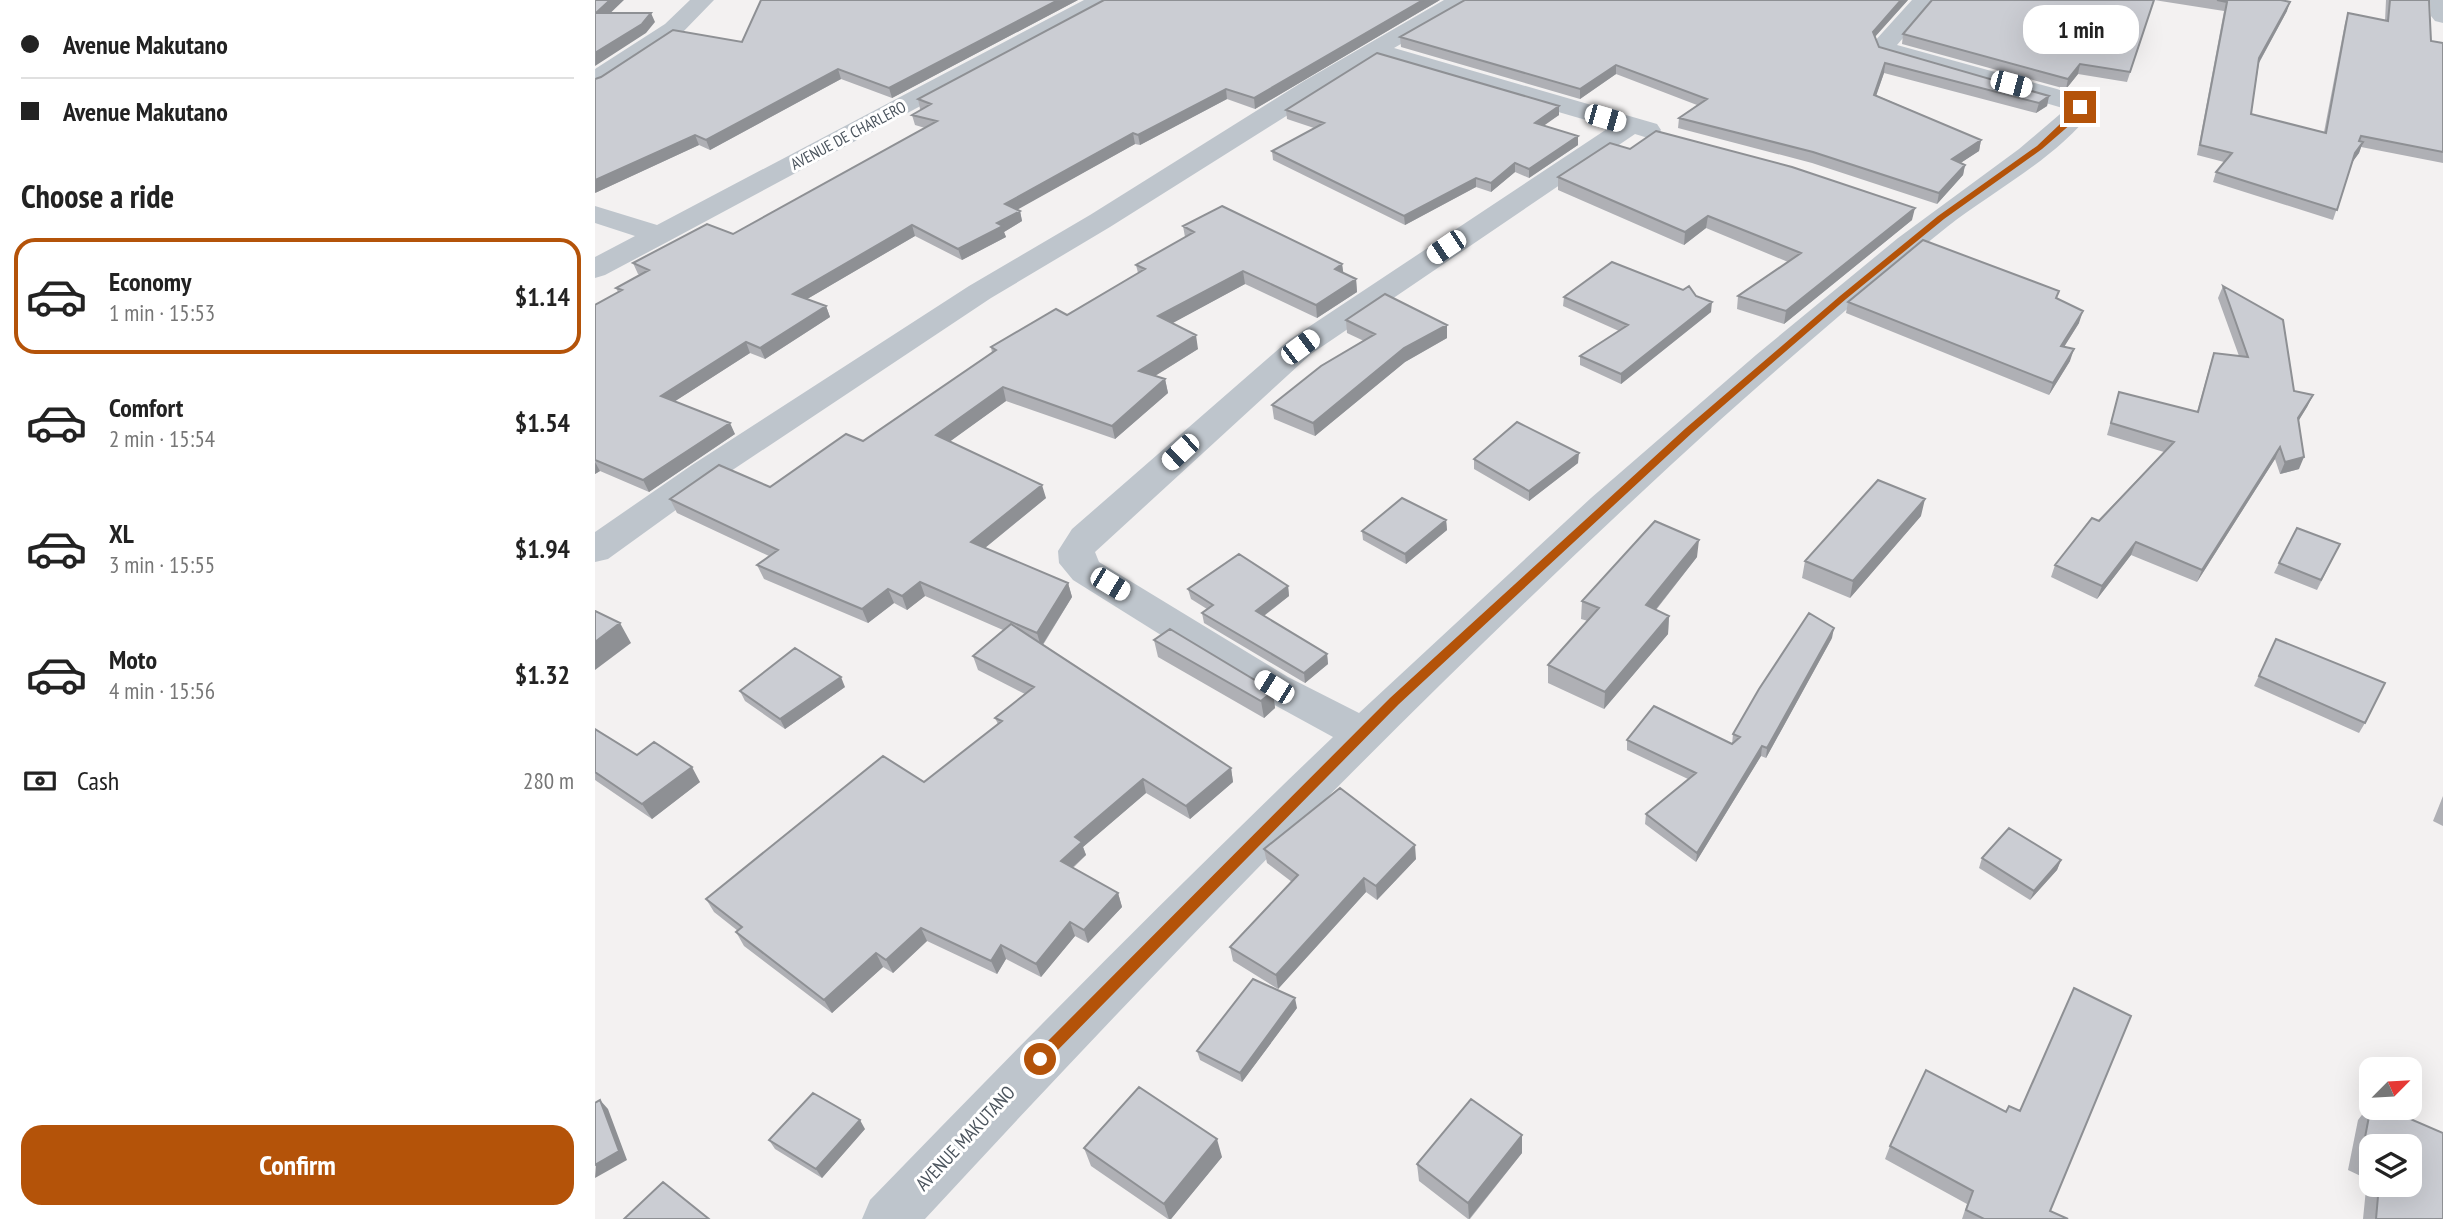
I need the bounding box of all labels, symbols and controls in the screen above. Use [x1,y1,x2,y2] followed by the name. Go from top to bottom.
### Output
[2022,6,2138,55] callout: 1 min
[2058,15,2104,44] text: 1 min
[63,28,228,61] text: Avenue Makutano
[1988,68,2035,100] car
[2064,91,2096,123] route end
[63,95,228,128] text: Avenue Makutano
[787,96,909,174] street label: AVENUE DE CHARLERO
[1582,102,1629,134] car
[21,175,174,217] text: Choose a ride
[1423,227,1470,267] car
[25,265,88,328] icon: car
[109,265,191,298] text: Economy
[515,280,570,313] text: $1.14
[109,298,215,327] text: 1 min · 15:53
[1277,326,1324,368] car
[25,391,88,454] icon: car
[109,391,183,424] text: Comfort
[515,406,570,439] text: $1.54
[109,424,215,453] text: 2 min · 15:54
[1158,430,1203,474] car
[25,517,88,580] icon: car
[109,517,134,550] text: XL
[515,532,570,565] text: $1.94
[109,550,215,579] text: 3 min · 15:55
[1087,564,1134,604] car
[25,643,88,706] icon: car
[109,643,157,676] text: Moto
[515,658,570,691] text: $1.32
[1251,667,1298,707] car
[109,676,215,705] text: 4 min · 15:56
[21,762,59,800] icon: cash
[77,764,119,797] text: Cash
[523,766,574,795] text: 280 m
[1024,1043,1056,1075] route start
[2359,1057,2422,1120] north arrow
[2359,1057,2422,1197] map controls
[910,1080,1020,1196] street label: AVENUE MAKUTANO
[21,1125,574,1205] button: Confirm
[2359,1134,2422,1197] button: layers

